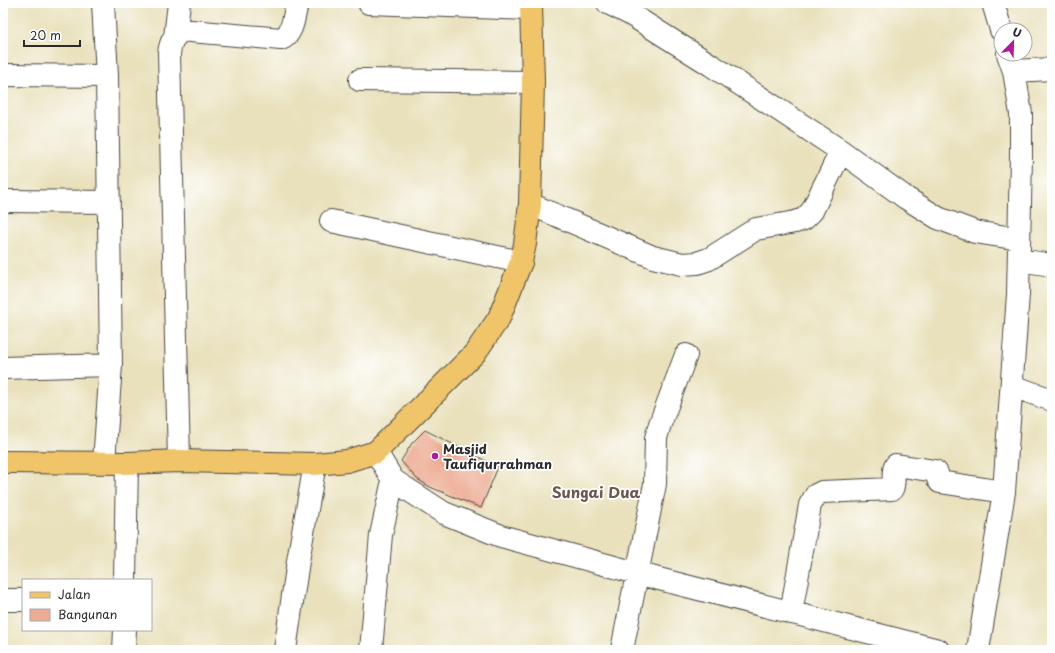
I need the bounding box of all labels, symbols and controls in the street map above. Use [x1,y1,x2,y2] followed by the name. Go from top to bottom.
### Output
[24,22,80,48] scale bar
[993,22,1033,62] north arrow
[1010,23,1024,42] text: U
[30,26,61,44] text: 20 m
[443,439,552,473] place label: Masjid Taufiqurrahman
[430,451,440,461] marker: Masjid Taufiqurrahman
[552,480,641,503] district label: Sungai Dua
[22,579,152,631] legend
[58,585,91,603] text: Jalan
[58,605,117,623] text: Bangunan

